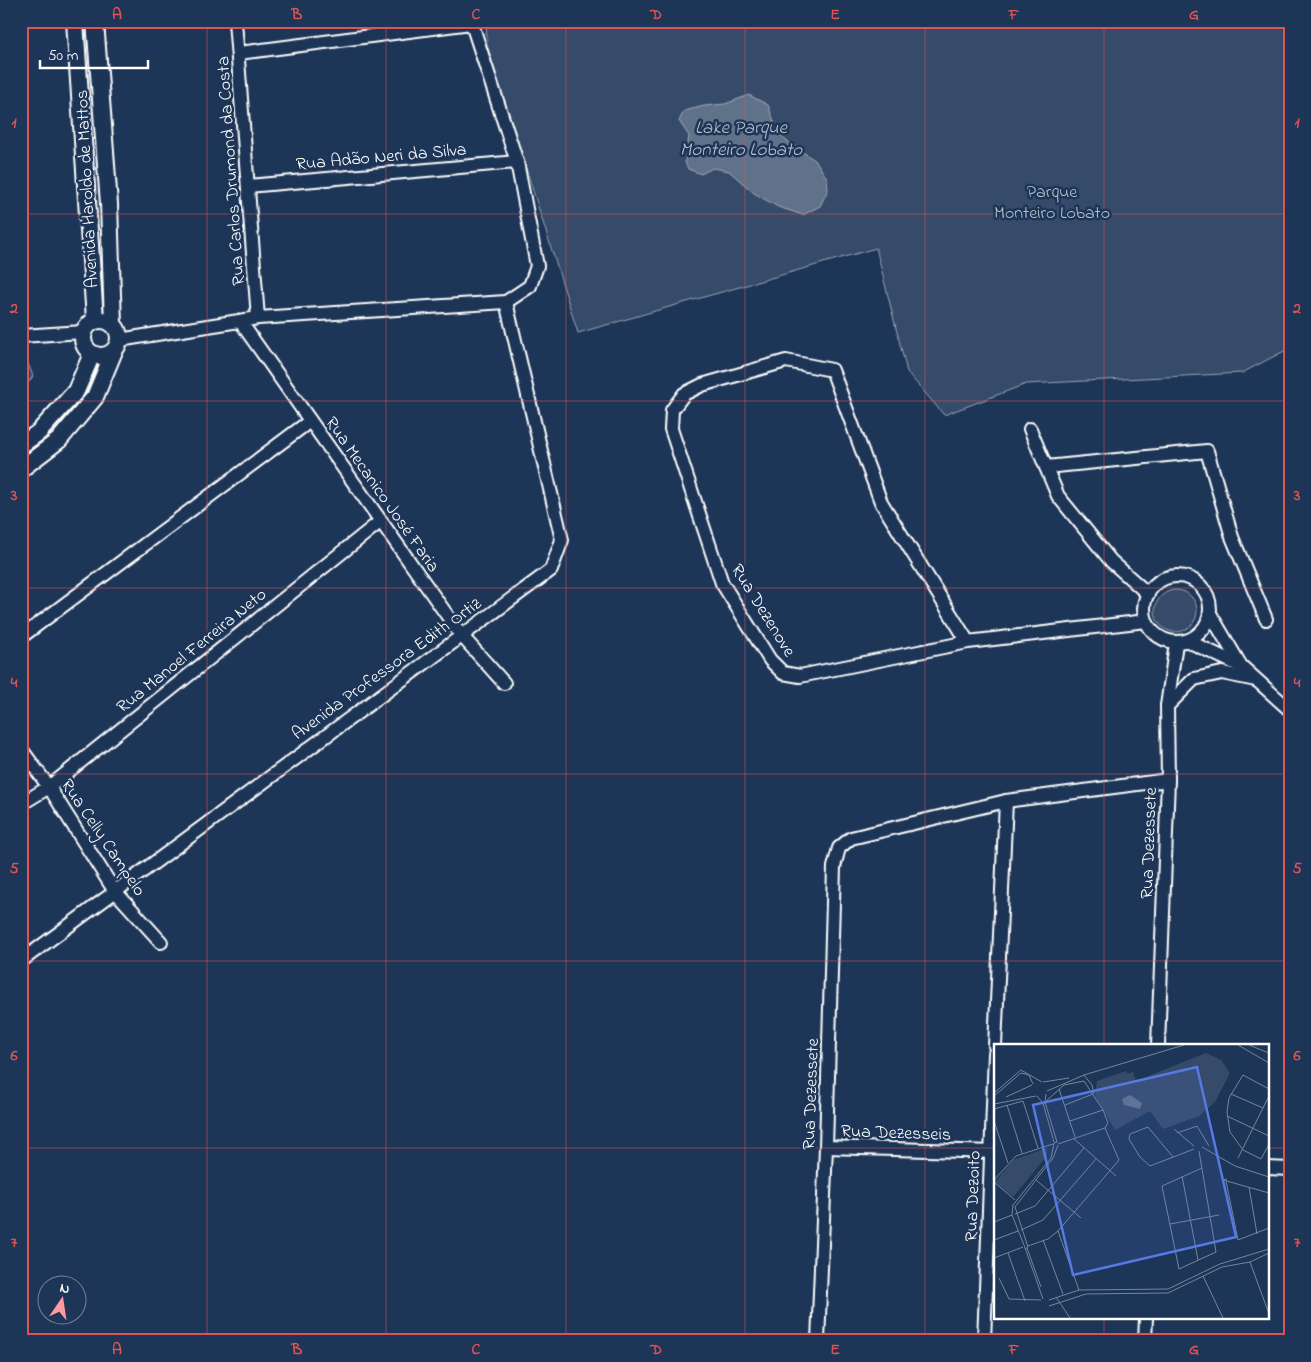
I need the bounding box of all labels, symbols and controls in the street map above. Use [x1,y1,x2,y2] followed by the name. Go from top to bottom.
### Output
[112,3,122,27] text: A
[291,3,303,27] text: B
[472,3,481,27] text: C
[649,3,662,27] text: D
[830,3,840,27] text: E
[1008,3,1020,27] text: F
[1189,3,1199,27] text: G
[40,38,148,70] scale bar
[48,45,79,67] text: 50 m
[211,55,253,286] street label: Rua Carlos Drumond da Costa
[70,89,106,289] street label: Avenida Haroldo de Mattos
[11,111,17,135] text: 1
[1294,111,1300,135] text: 1
[680,115,803,164] water label: Lake Parque Monteiro Lobato
[295,138,467,178] street label: Rua Adão Neri da Silva
[994,180,1110,227] park label: Parque Monteiro Lobato
[9,297,18,321] text: 2
[1292,297,1301,321] text: 2
[318,412,445,578] street label: Rua Mecanico José Faria
[10,484,18,508] text: 3
[1293,484,1301,508] text: 3
[723,560,802,663] street label: Rua Dezenove
[112,583,273,720] street label: Rua Manoel Ferreira Neto
[287,592,488,747] street label: Avenida Professora Edith Ortiz
[10,671,18,695] text: 4
[1293,671,1301,695] text: 4
[53,774,151,902] street label: Rua Celly Campelo
[1135,786,1165,899] street label: Rua Dezessete
[9,857,19,881] text: 5
[1292,857,1302,881] text: 5
[797,1037,827,1150] street label: Rua Dezessete
[9,1044,18,1068] text: 6
[994,1044,1268,1320] inset map
[1292,1044,1301,1068] text: 6
[840,1119,951,1149] street label: Rua Dezesseis
[959,1150,989,1242] street label: Rua Dezoito
[11,1231,18,1255] text: 7
[1294,1231,1301,1255] text: 7
[38,1274,88,1324] north arrow
[58,1278,72,1300] text: N
[112,1338,122,1362] text: A
[291,1338,303,1362] text: B
[472,1338,481,1362] text: C
[649,1338,662,1362] text: D
[830,1338,840,1362] text: E
[1008,1338,1020,1362] text: F
[1189,1338,1199,1362] text: G

